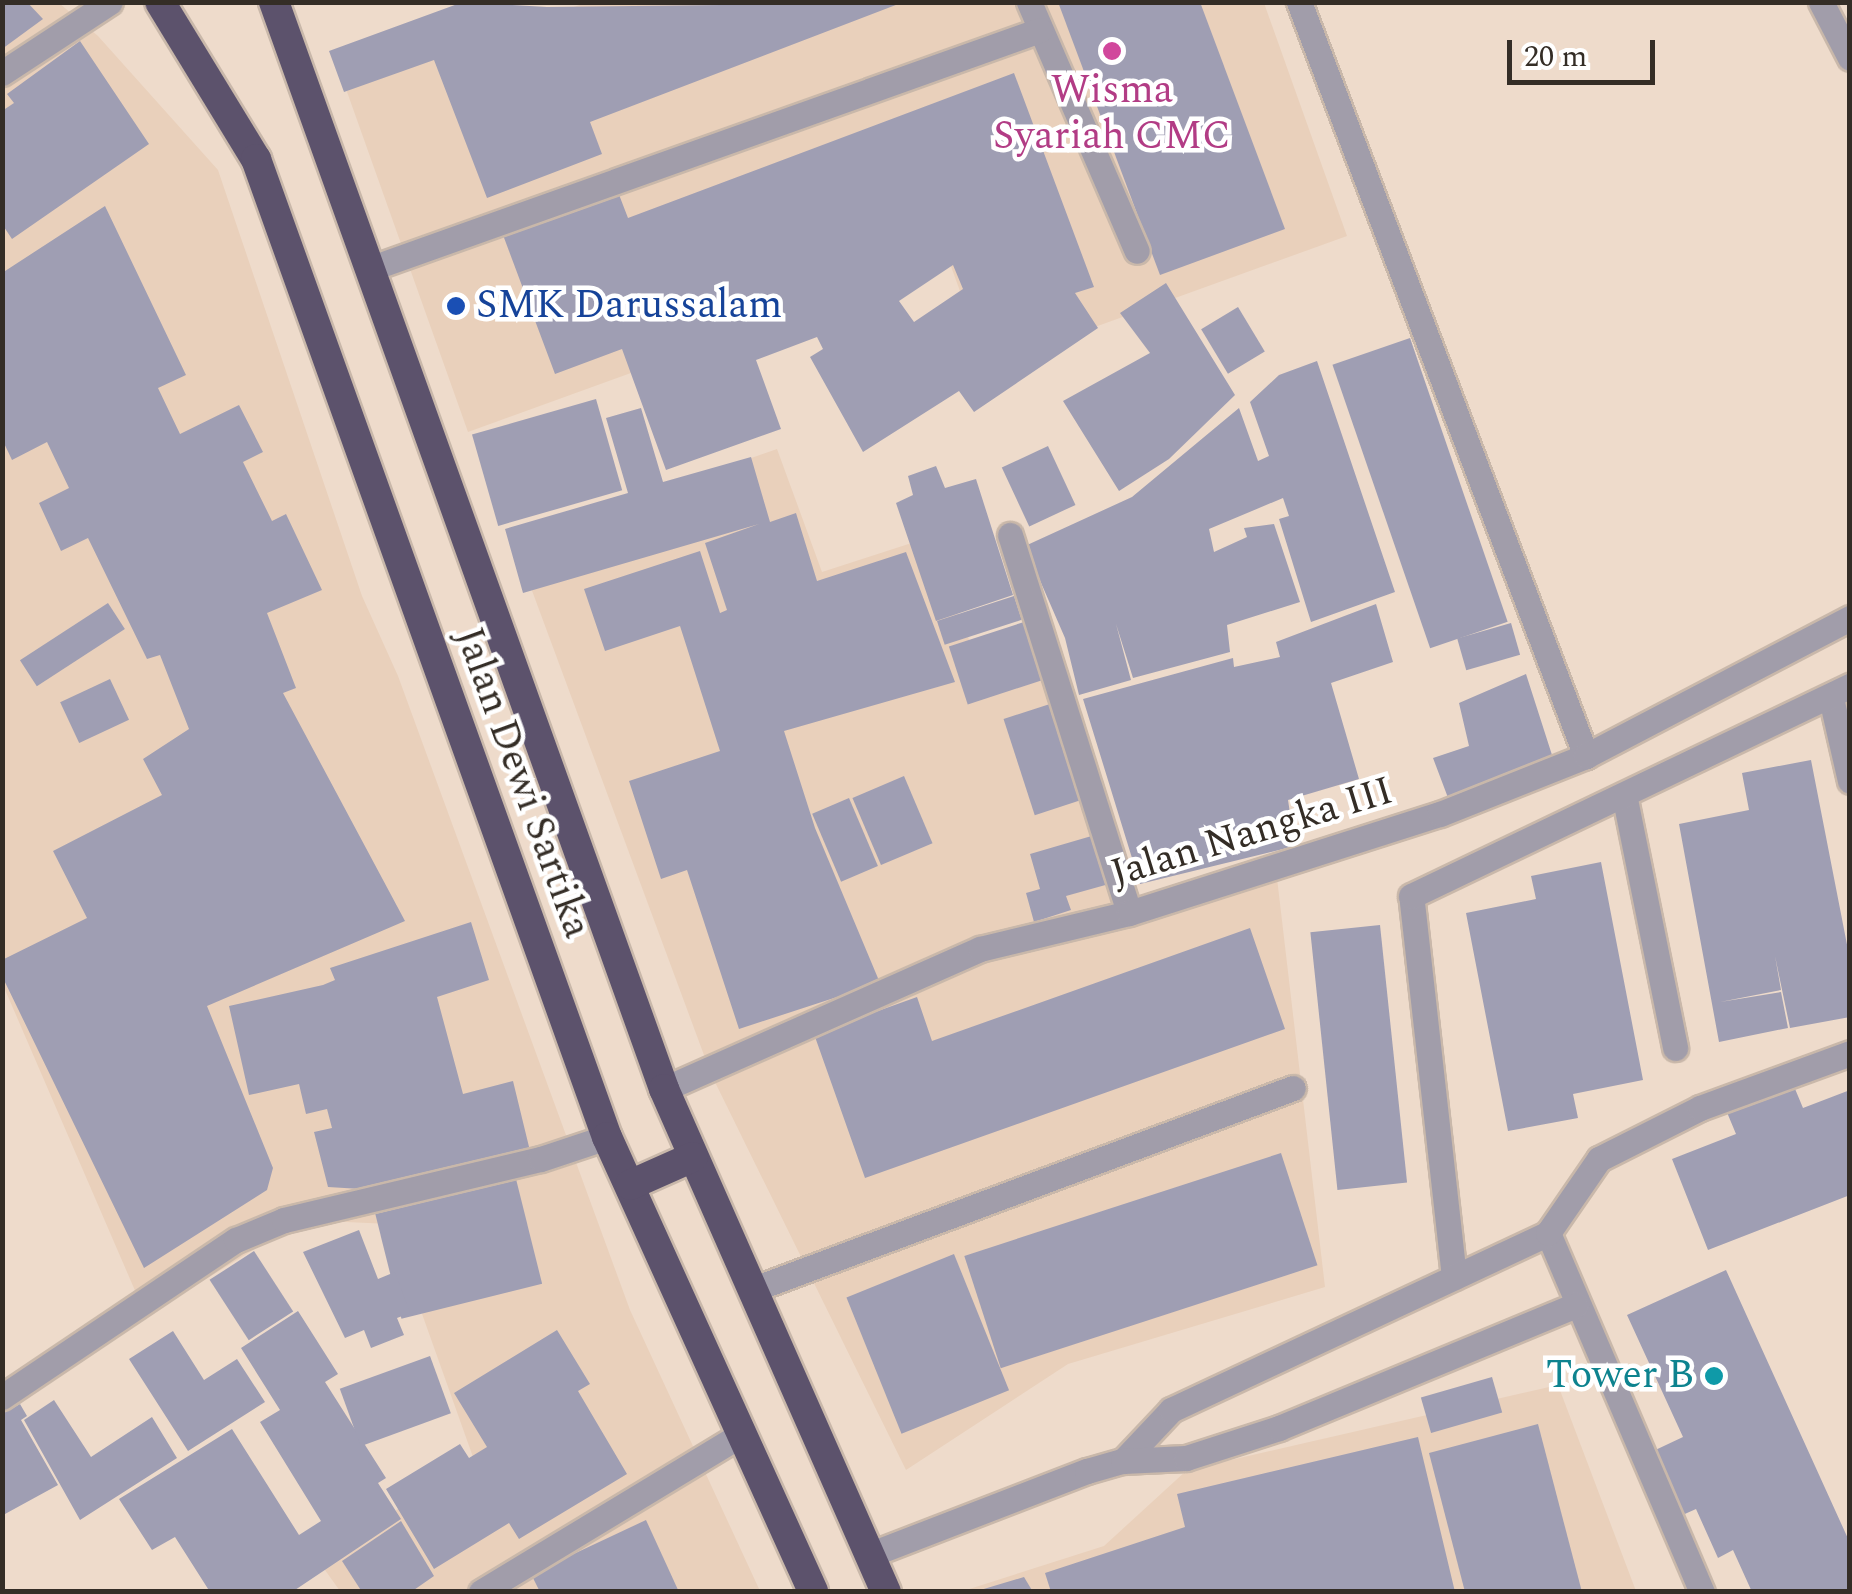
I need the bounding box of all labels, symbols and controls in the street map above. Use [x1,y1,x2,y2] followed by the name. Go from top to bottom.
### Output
[1512,20,1660,82] scale bar
[1524,34,1587,80] text: 20 m
[1101,40,1123,62] marker: Wisma Syariah CMC
[993,67,1231,161] place label: Wisma Syariah CMC
[476,282,782,330] place label: SMK Darussalam
[445,295,467,317] marker: SMK Darussalam
[444,621,600,945] street label: Jalan Dewi Sartika
[1105,767,1399,899] street label: Jalan Nangka III
[1546,1352,1694,1400] place label: Tower B
[1703,1365,1725,1387] marker: Tower B

